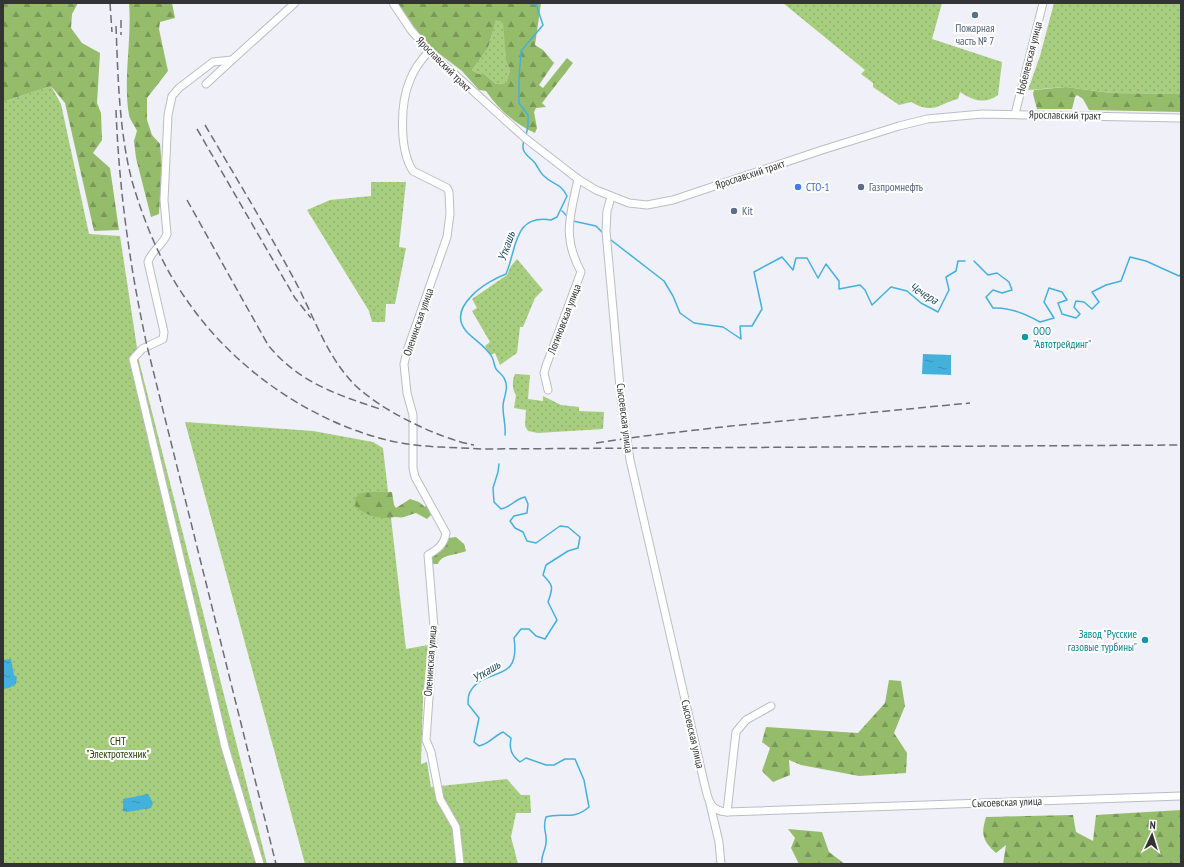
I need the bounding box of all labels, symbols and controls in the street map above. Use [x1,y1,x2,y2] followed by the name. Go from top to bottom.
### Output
[970,10,980,20] marker: Пожарная часть № 7
[1013,20,1045,96] street label: Нобелевская улица
[955,21,995,48] place label: Пожарная часть № 7
[413,33,475,95] street label: Ярославский тракт
[1029,107,1102,123] street label: Ярославский тракт
[713,156,787,192] street label: Ярославский тракт
[806,180,830,194] place label: СТО-1
[869,180,923,194] place label: Газпромнефть
[793,182,803,192] marker: СТО-1
[856,182,866,192] marker: Газпромнефть
[742,204,753,218] place label: Kit
[729,206,739,216] marker: Kit
[494,229,518,263] water label: Уткашь
[907,279,942,308] water label: Чечера
[544,282,584,357] street label: Логиновская улица
[400,286,436,358] street label: Оленинская улица
[1033,324,1091,351] place label: ООО "Автотрейдинг"
[1020,332,1030,342] marker: ООО "Автотрейдинг"
[614,382,636,454] street label: Сысоевская улица
[421,625,439,697] street label: Оленинская улица
[1068,627,1137,654] place label: Завод "Русские газовые турбины"
[1140,635,1150,645] marker: Завод "Русские газовые турбины"
[469,657,503,685] water label: Уткашь
[678,698,708,770] street label: Сысоевская улица
[86,734,150,761] park label: СНТ "Электротехник"
[972,794,1042,810] street label: Сысоевская улица
[1132,815,1172,855] north arrow
[1149,818,1156,832] text: N

